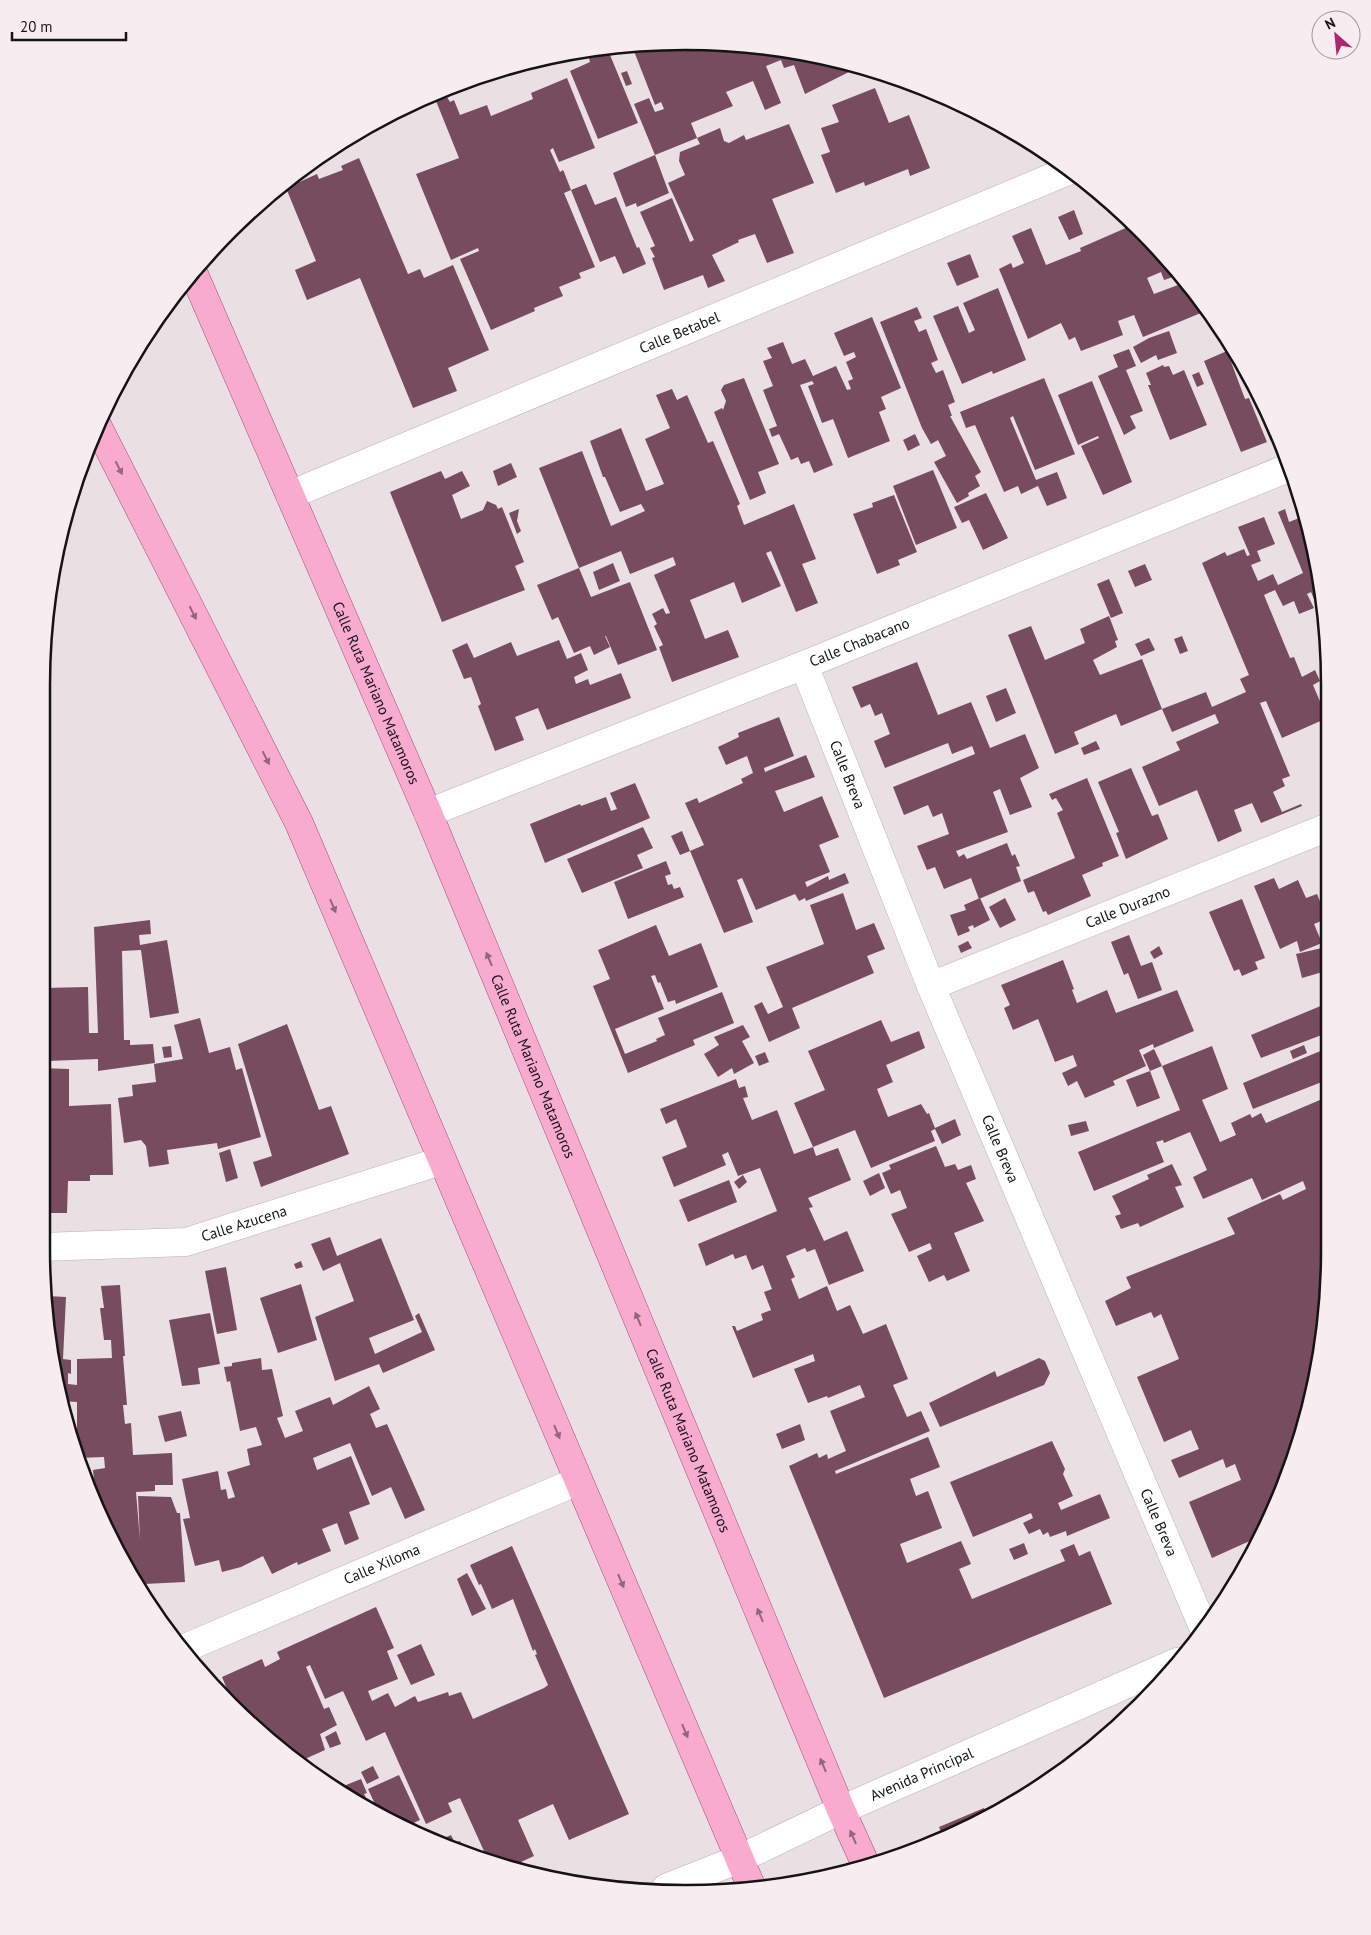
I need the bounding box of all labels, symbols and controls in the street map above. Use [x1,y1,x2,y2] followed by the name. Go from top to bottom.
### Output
[12,10,126,42] scale bar
[1311,10,1361,60] north arrow
[1322,13,1338,34] text: N
[20,17,53,36] text: 20 m
[636,307,723,357] street label: Calle Betabel
[115,461,123,475] one-way arrow
[328,598,424,787] street label: Calle Ruta Mariano Matamoros
[189,606,197,620] one-way arrow
[806,613,912,671] street label: Calle Chabacano
[826,738,870,812] street label: Calle Breva
[262,751,270,765] one-way arrow
[1083,881,1173,932] street label: Calle Durazno
[330,899,338,913] one-way arrow
[484,952,492,966] one-way arrow
[487,971,580,1161] street label: Calle Ruta Mariano Matamoros
[978,1112,1023,1185] street label: Calle Breva
[199,1201,289,1246] street label: Calle Azucena
[634,1312,641,1327] one-way arrow
[642,1345,735,1535] street label: Calle Ruta Mariano Matamoros
[554,1425,562,1439] one-way arrow
[1136,1485,1182,1559] street label: Calle Breva
[341,1539,423,1588] street label: Calle Xiloma
[617,1574,625,1589] one-way arrow
[756,1608,764,1622] one-way arrow
[681,1724,689,1738] one-way arrow
[867,1743,977,1805] street label: Avenida Principal
[818,1758,826,1772] one-way arrow
[849,1829,857,1844] one-way arrow

